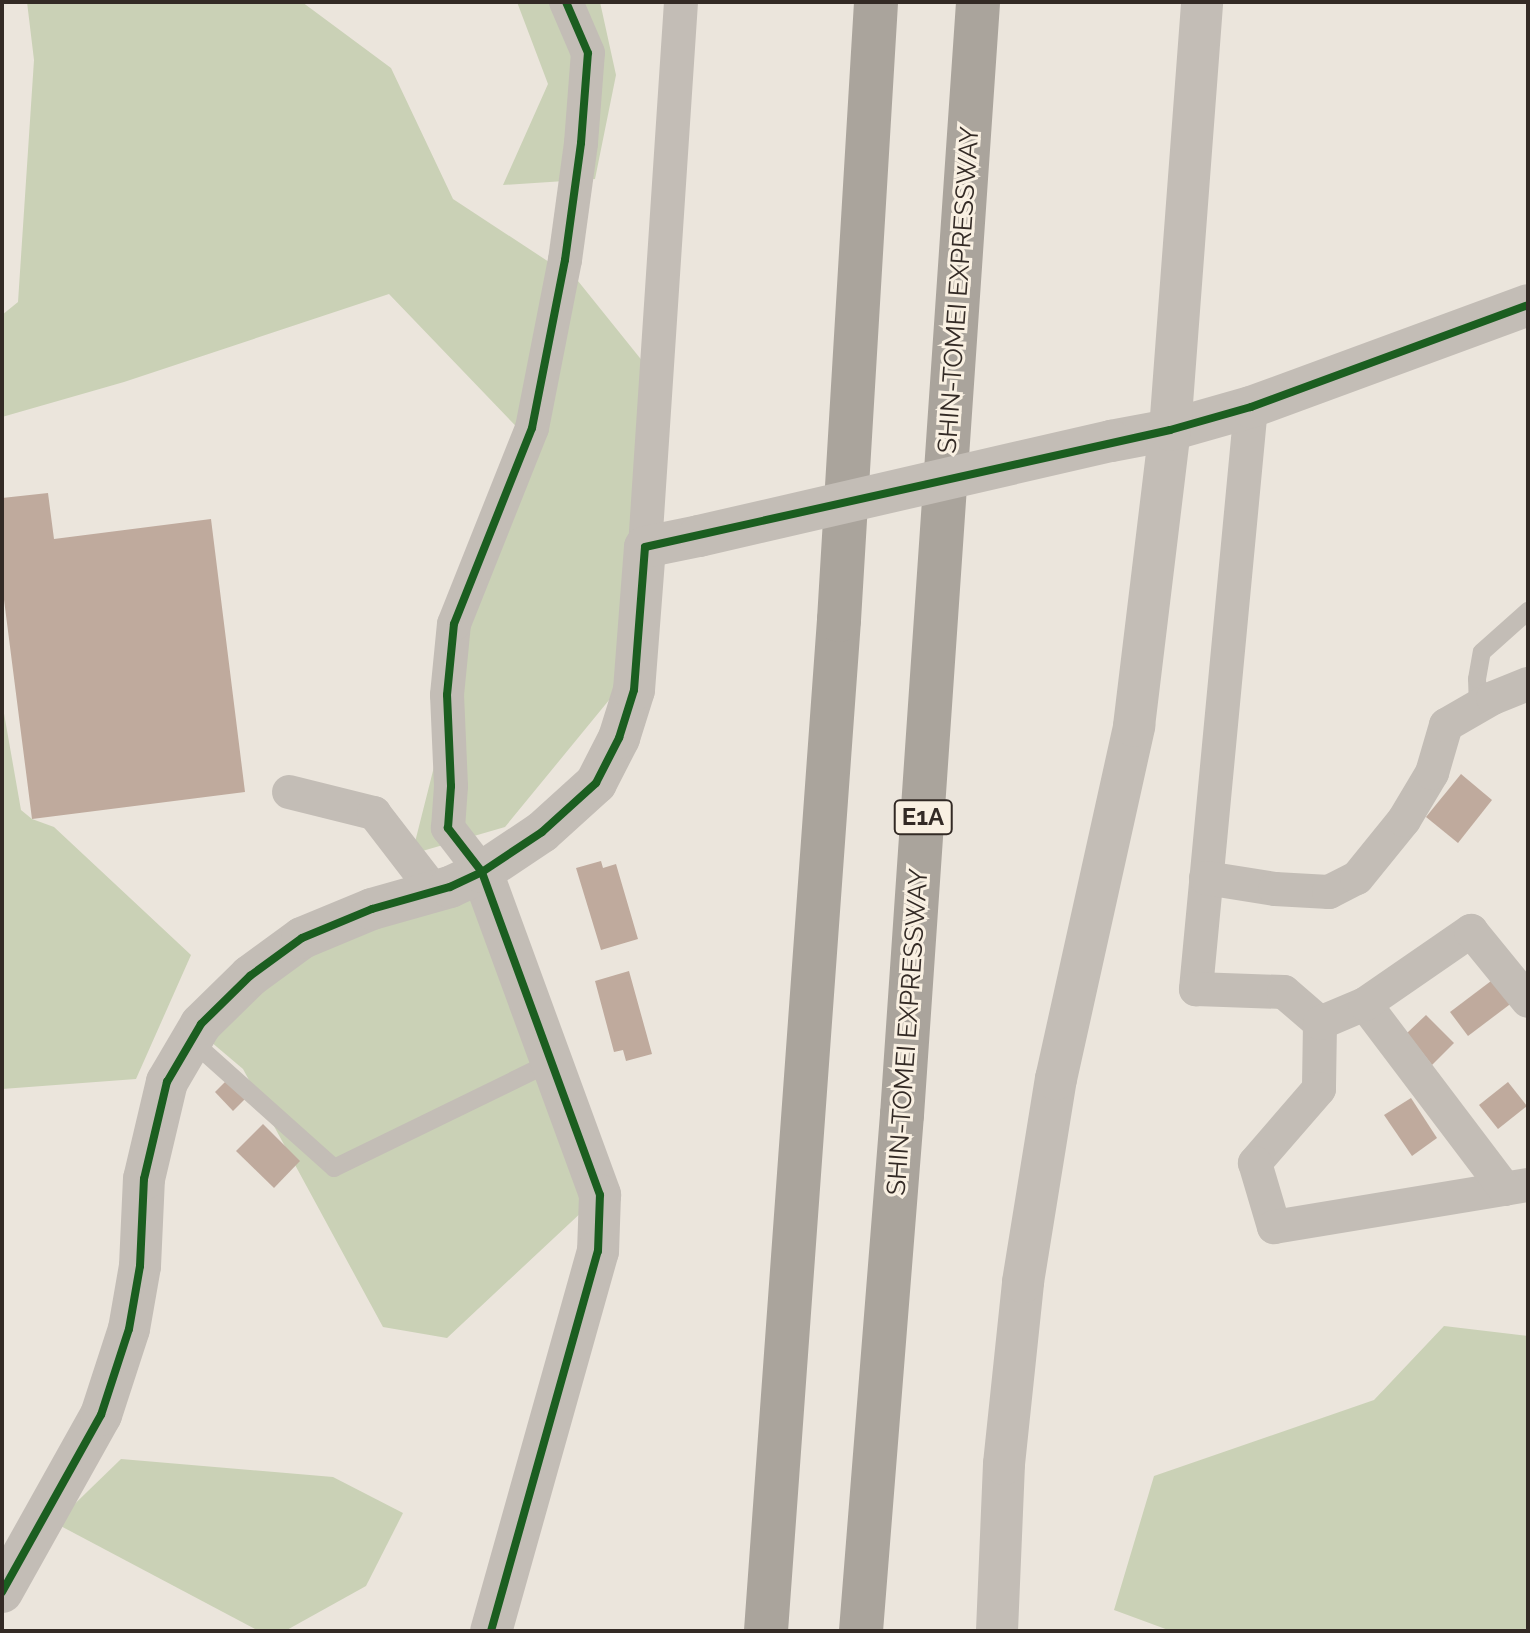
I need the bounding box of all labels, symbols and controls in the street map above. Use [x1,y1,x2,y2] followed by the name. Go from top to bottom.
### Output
[932,125,986,455] street label: SHIN-TOMEI EXPRESSWAY
[893,797,953,837] road number: E1A
[881,867,935,1197] street label: SHIN-TOMEI EXPRESSWAY

